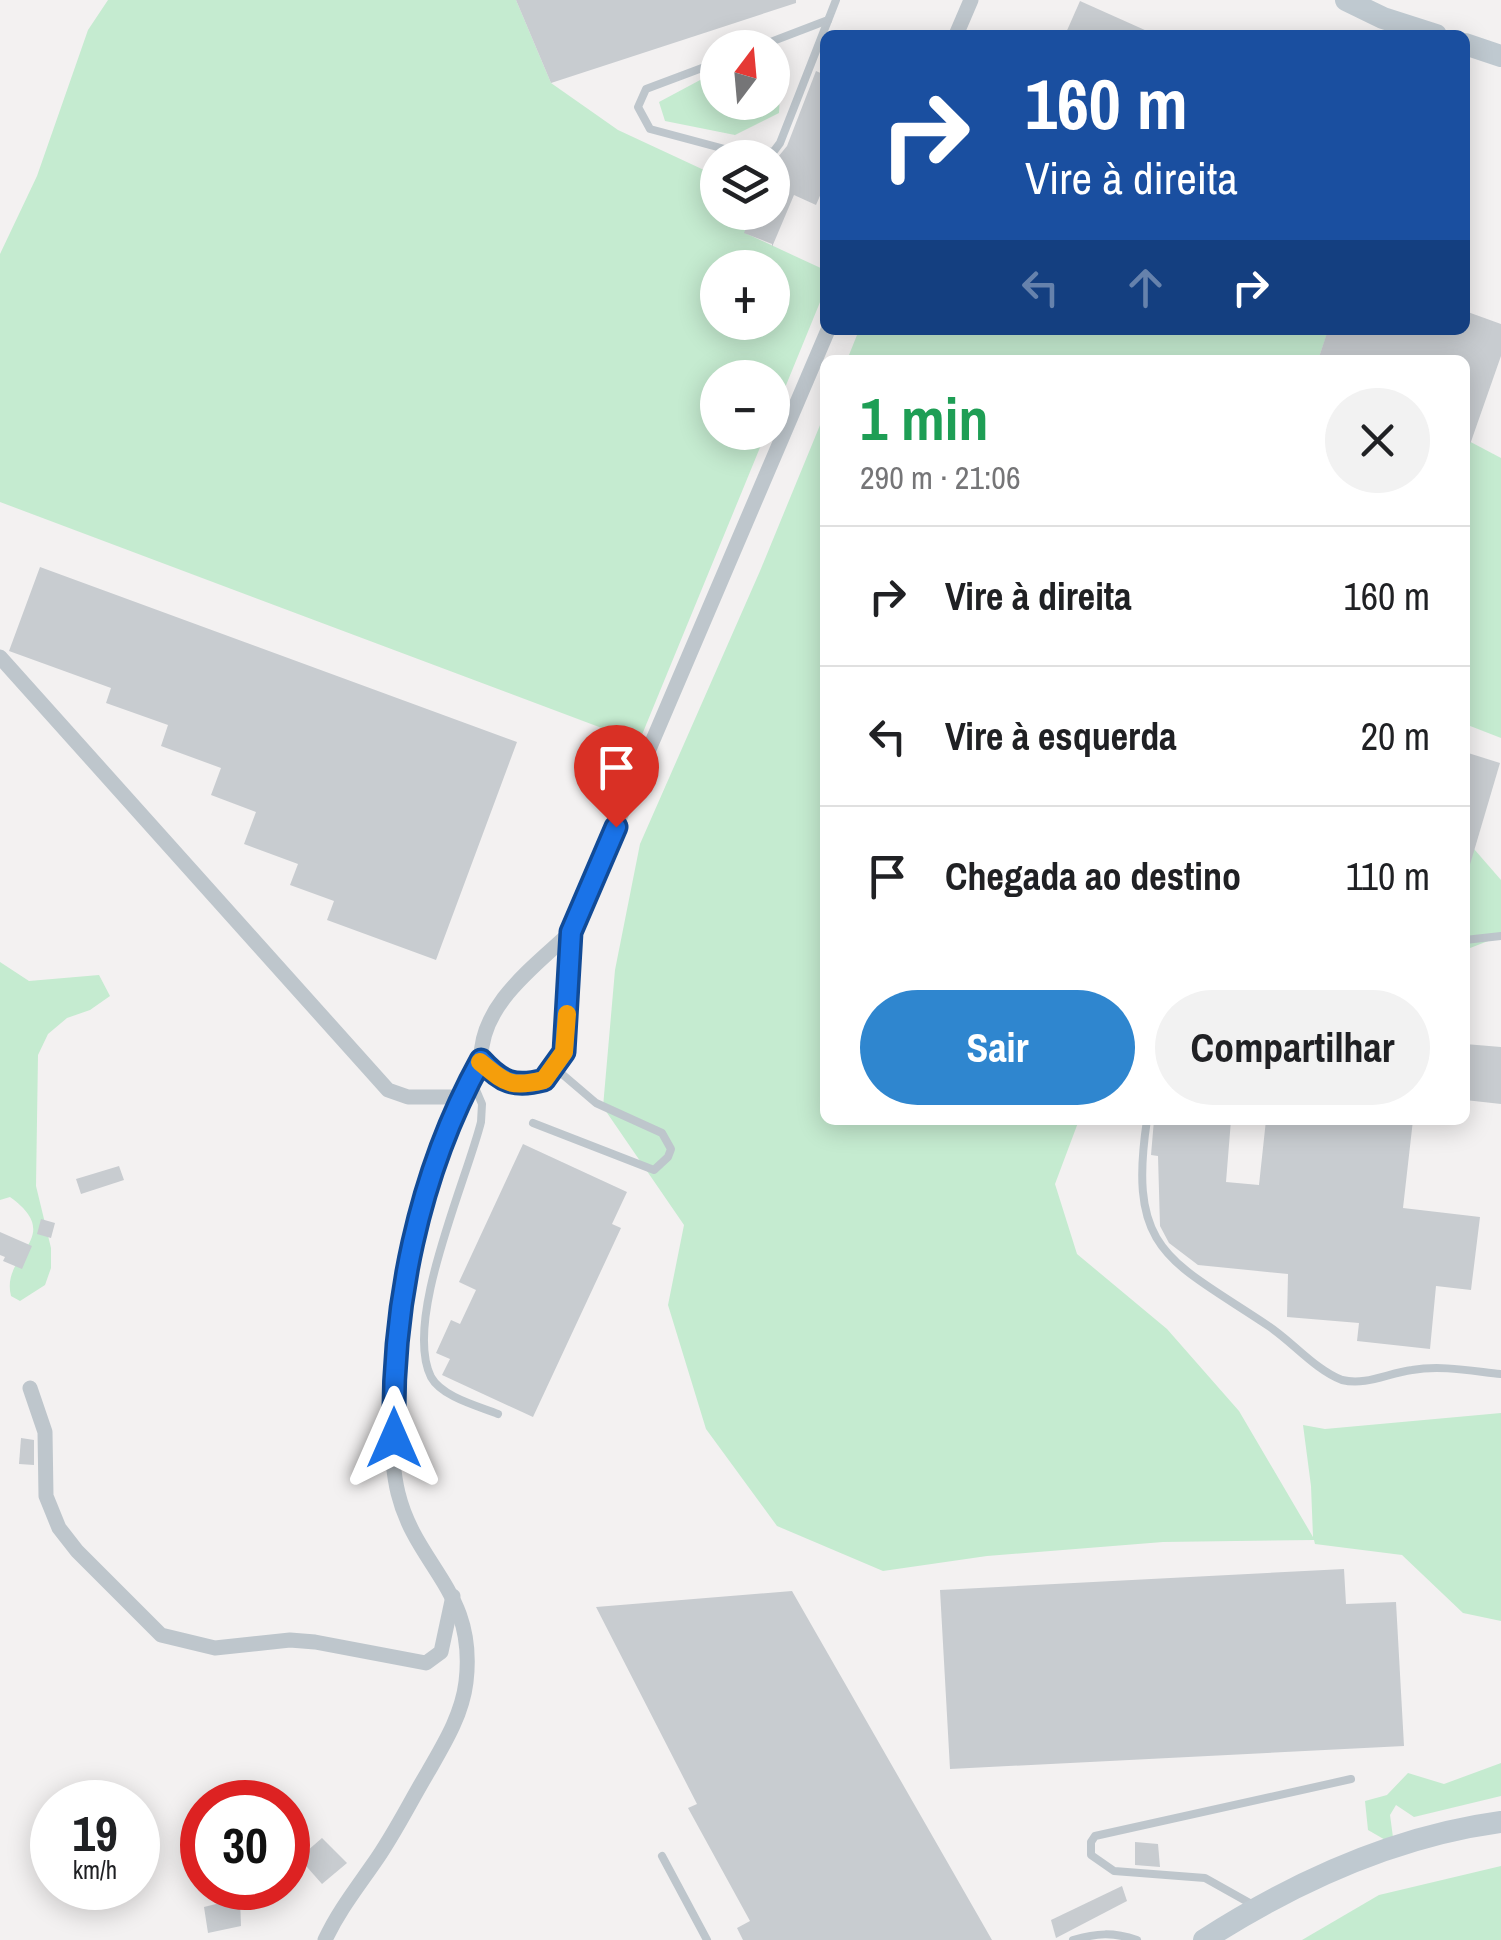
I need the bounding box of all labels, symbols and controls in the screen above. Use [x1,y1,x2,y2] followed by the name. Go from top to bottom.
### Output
[700,30,790,120] north arrow
[700,30,790,450] map controls
[1025,57,1188,151] text: 160 m
[860,70,990,200] icon: right
[700,140,790,230] button: layers
[1025,147,1238,208] text: Vire à direita
[700,250,790,340] button: +
[1013,260,1068,315] icon: left
[1118,260,1173,315] icon: ahead
[1223,260,1278,315] icon: right
[700,360,790,450] button: −
[860,378,989,459] text: 1 min
[1325,388,1430,493] button: close
[860,456,1020,499] text: 290 m · 21:06
[860,569,915,624] icon: right
[945,571,1132,622] text: Vire à direita
[1343,571,1430,622] text: 160 m
[860,709,915,764] icon: left
[945,711,1177,762] text: Vire à esquerda
[1361,711,1430,762] text: 20 m
[574,725,659,828] pin
[589,740,644,795] icon: arrive
[860,849,915,904] icon: arrive
[945,851,1241,902] text: Chegada ao destino
[1346,851,1430,902] text: 110 m
[860,990,1135,1105] button: Sair
[1155,990,1430,1105] button: Compartilhar
[342,1386,446,1490] position arrow
[180,1780,310,1910] speed limit sign: 30
[72,1799,118,1867] text: 19
[73,1853,117,1887] text: km/h

